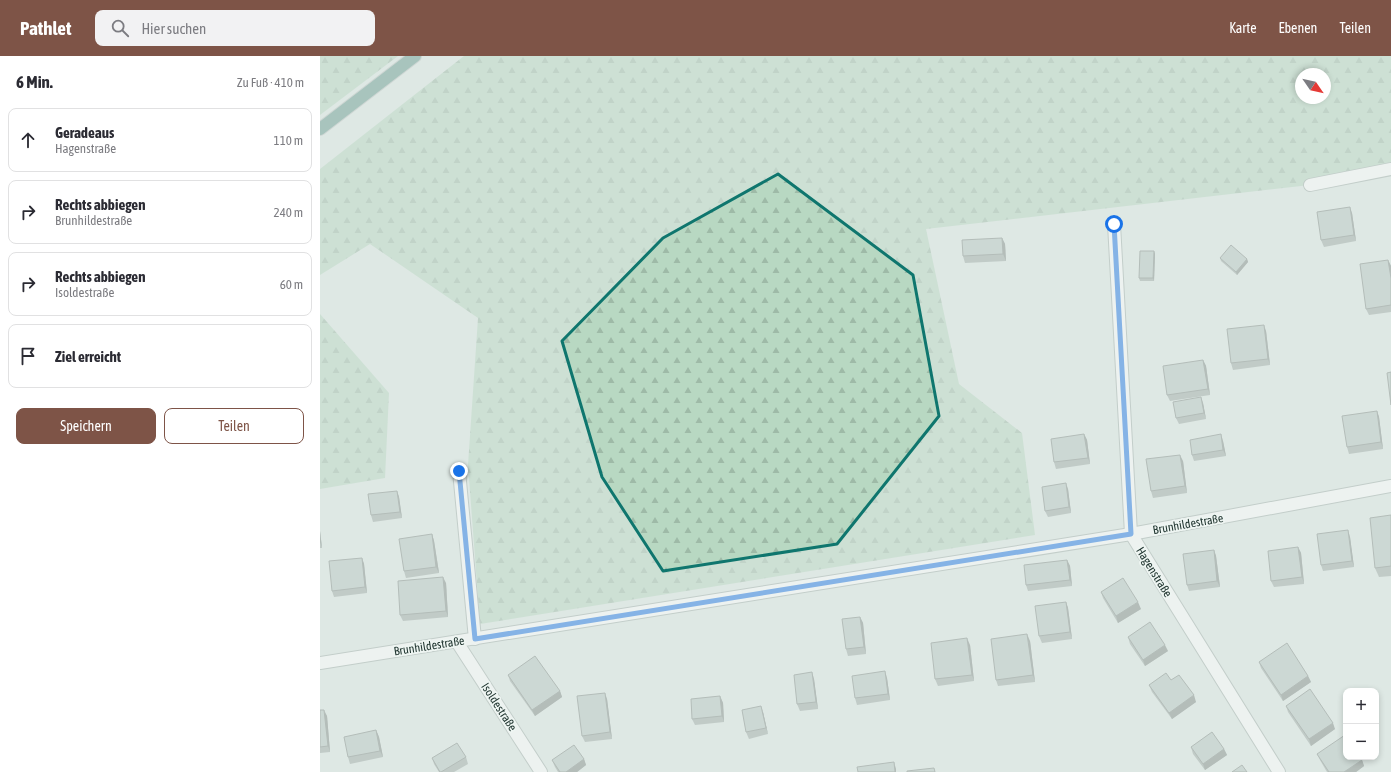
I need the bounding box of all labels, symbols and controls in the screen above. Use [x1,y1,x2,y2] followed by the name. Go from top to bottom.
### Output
[95,10,375,46] search box
[20,17,71,39] text: Pathlet
[109,17,131,39] icon: search
[141,20,206,37] text: Hier suchen
[1229,20,1256,36] text: Karte
[1278,20,1317,36] text: Ebenen
[1339,20,1371,36] text: Teilen
[1295,68,1331,104] north arrow
[16,72,53,92] text: 6 Min.
[237,75,304,90] text: Zu Fuß · 410 m
[55,124,114,141] text: Geradeaus
[17,129,39,151] icon: ahead
[274,133,303,148] text: 110 m
[55,141,116,156] text: Hagenstraße
[55,196,145,213] text: Rechts abbiegen
[17,201,39,223] icon: right
[274,205,303,220] text: 240 m
[55,213,132,228] text: Brunhildestraße
[1105,215,1123,233] route start
[55,268,145,285] text: Rechts abbiegen
[17,273,39,295] icon: right
[280,277,303,292] text: 60 m
[55,285,114,300] text: Isoldestraße
[17,345,39,367] icon: arrive
[55,348,121,365] text: Ziel erreicht
[16,408,156,444] button: Speichern
[164,408,304,444] button: Teilen
[450,462,468,480] route end
[1152,511,1224,537] street label: Brunhildestraße
[1133,544,1175,600] street label: Hagenstraße
[393,634,465,658] street label: Brunhildestraße
[478,680,520,734] street label: Isoldestraße
[1343,688,1379,760] map controls
[1343,688,1379,724] button: +
[1343,724,1379,760] button: −

